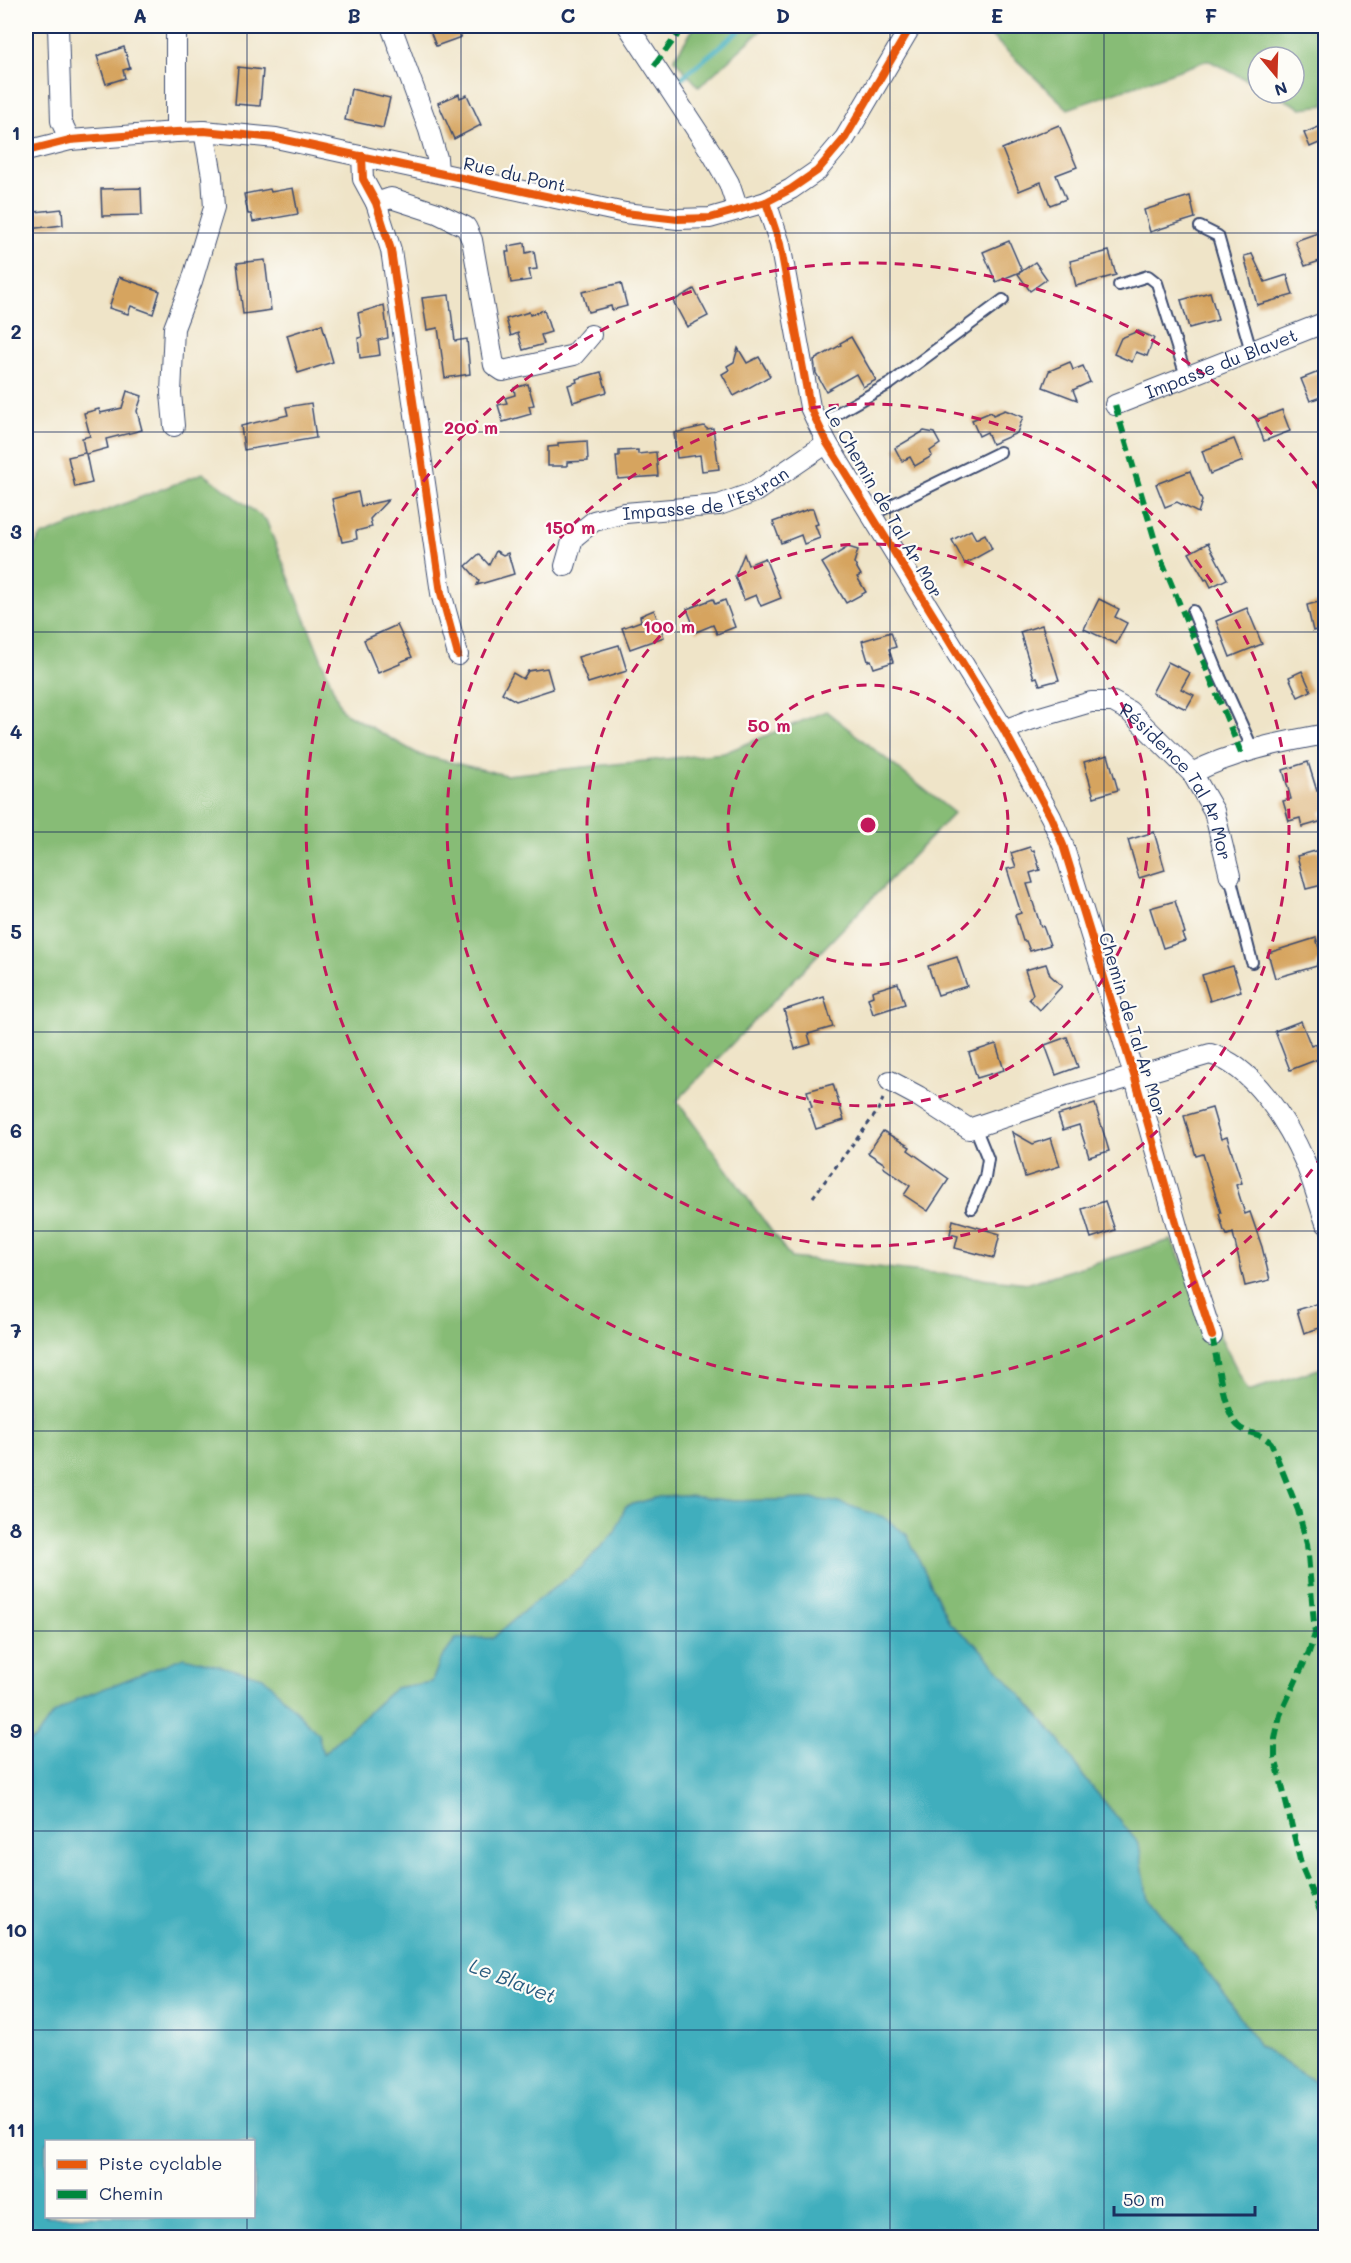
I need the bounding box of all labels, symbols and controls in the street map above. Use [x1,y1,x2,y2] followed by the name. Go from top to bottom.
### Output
[133,2,147,28] text: A
[347,2,361,28] text: B
[561,2,576,28] text: C
[776,2,790,28] text: D
[991,2,1003,28] text: E
[1205,2,1218,28] text: F
[1246,45,1306,105] north arrow
[1272,78,1290,102] text: N
[12,119,20,145] text: 1
[461,151,569,197] street label: Rue du Pont
[10,318,22,344] text: 2
[1142,323,1301,404] street label: Impasse du Blavet
[819,402,949,602] street label: Le Chemin de Tal Ar Mor
[444,415,498,439] text: 200 m
[621,461,793,525] street label: Impasse de l'Estran
[545,515,595,539] text: 150 m
[10,518,22,544] text: 3
[643,614,695,638] text: 100 m
[1116,697,1238,862] street label: Résidence Tal Ar Mor
[748,713,790,737] text: 50 m
[10,718,23,744] text: 4
[858,815,878,835] centre of rings
[10,918,22,944] text: 5
[1094,929,1172,1119] street label: Chemin de Tal Ar Mor
[10,1117,22,1143] text: 6
[10,1317,22,1343] text: 7
[10,1517,22,1543] text: 8
[10,1717,22,1743] text: 9
[5,1916,27,1942] text: 10
[466,1952,560,2008] water label: Le Blavet
[7,2116,25,2142] text: 11
[45,2140,255,2218] legend
[99,2151,223,2175] text: Piste cyclable
[1114,2179,1255,2217] scale bar
[99,2181,163,2205] text: Chemin
[1123,2187,1165,2211] text: 50 m

